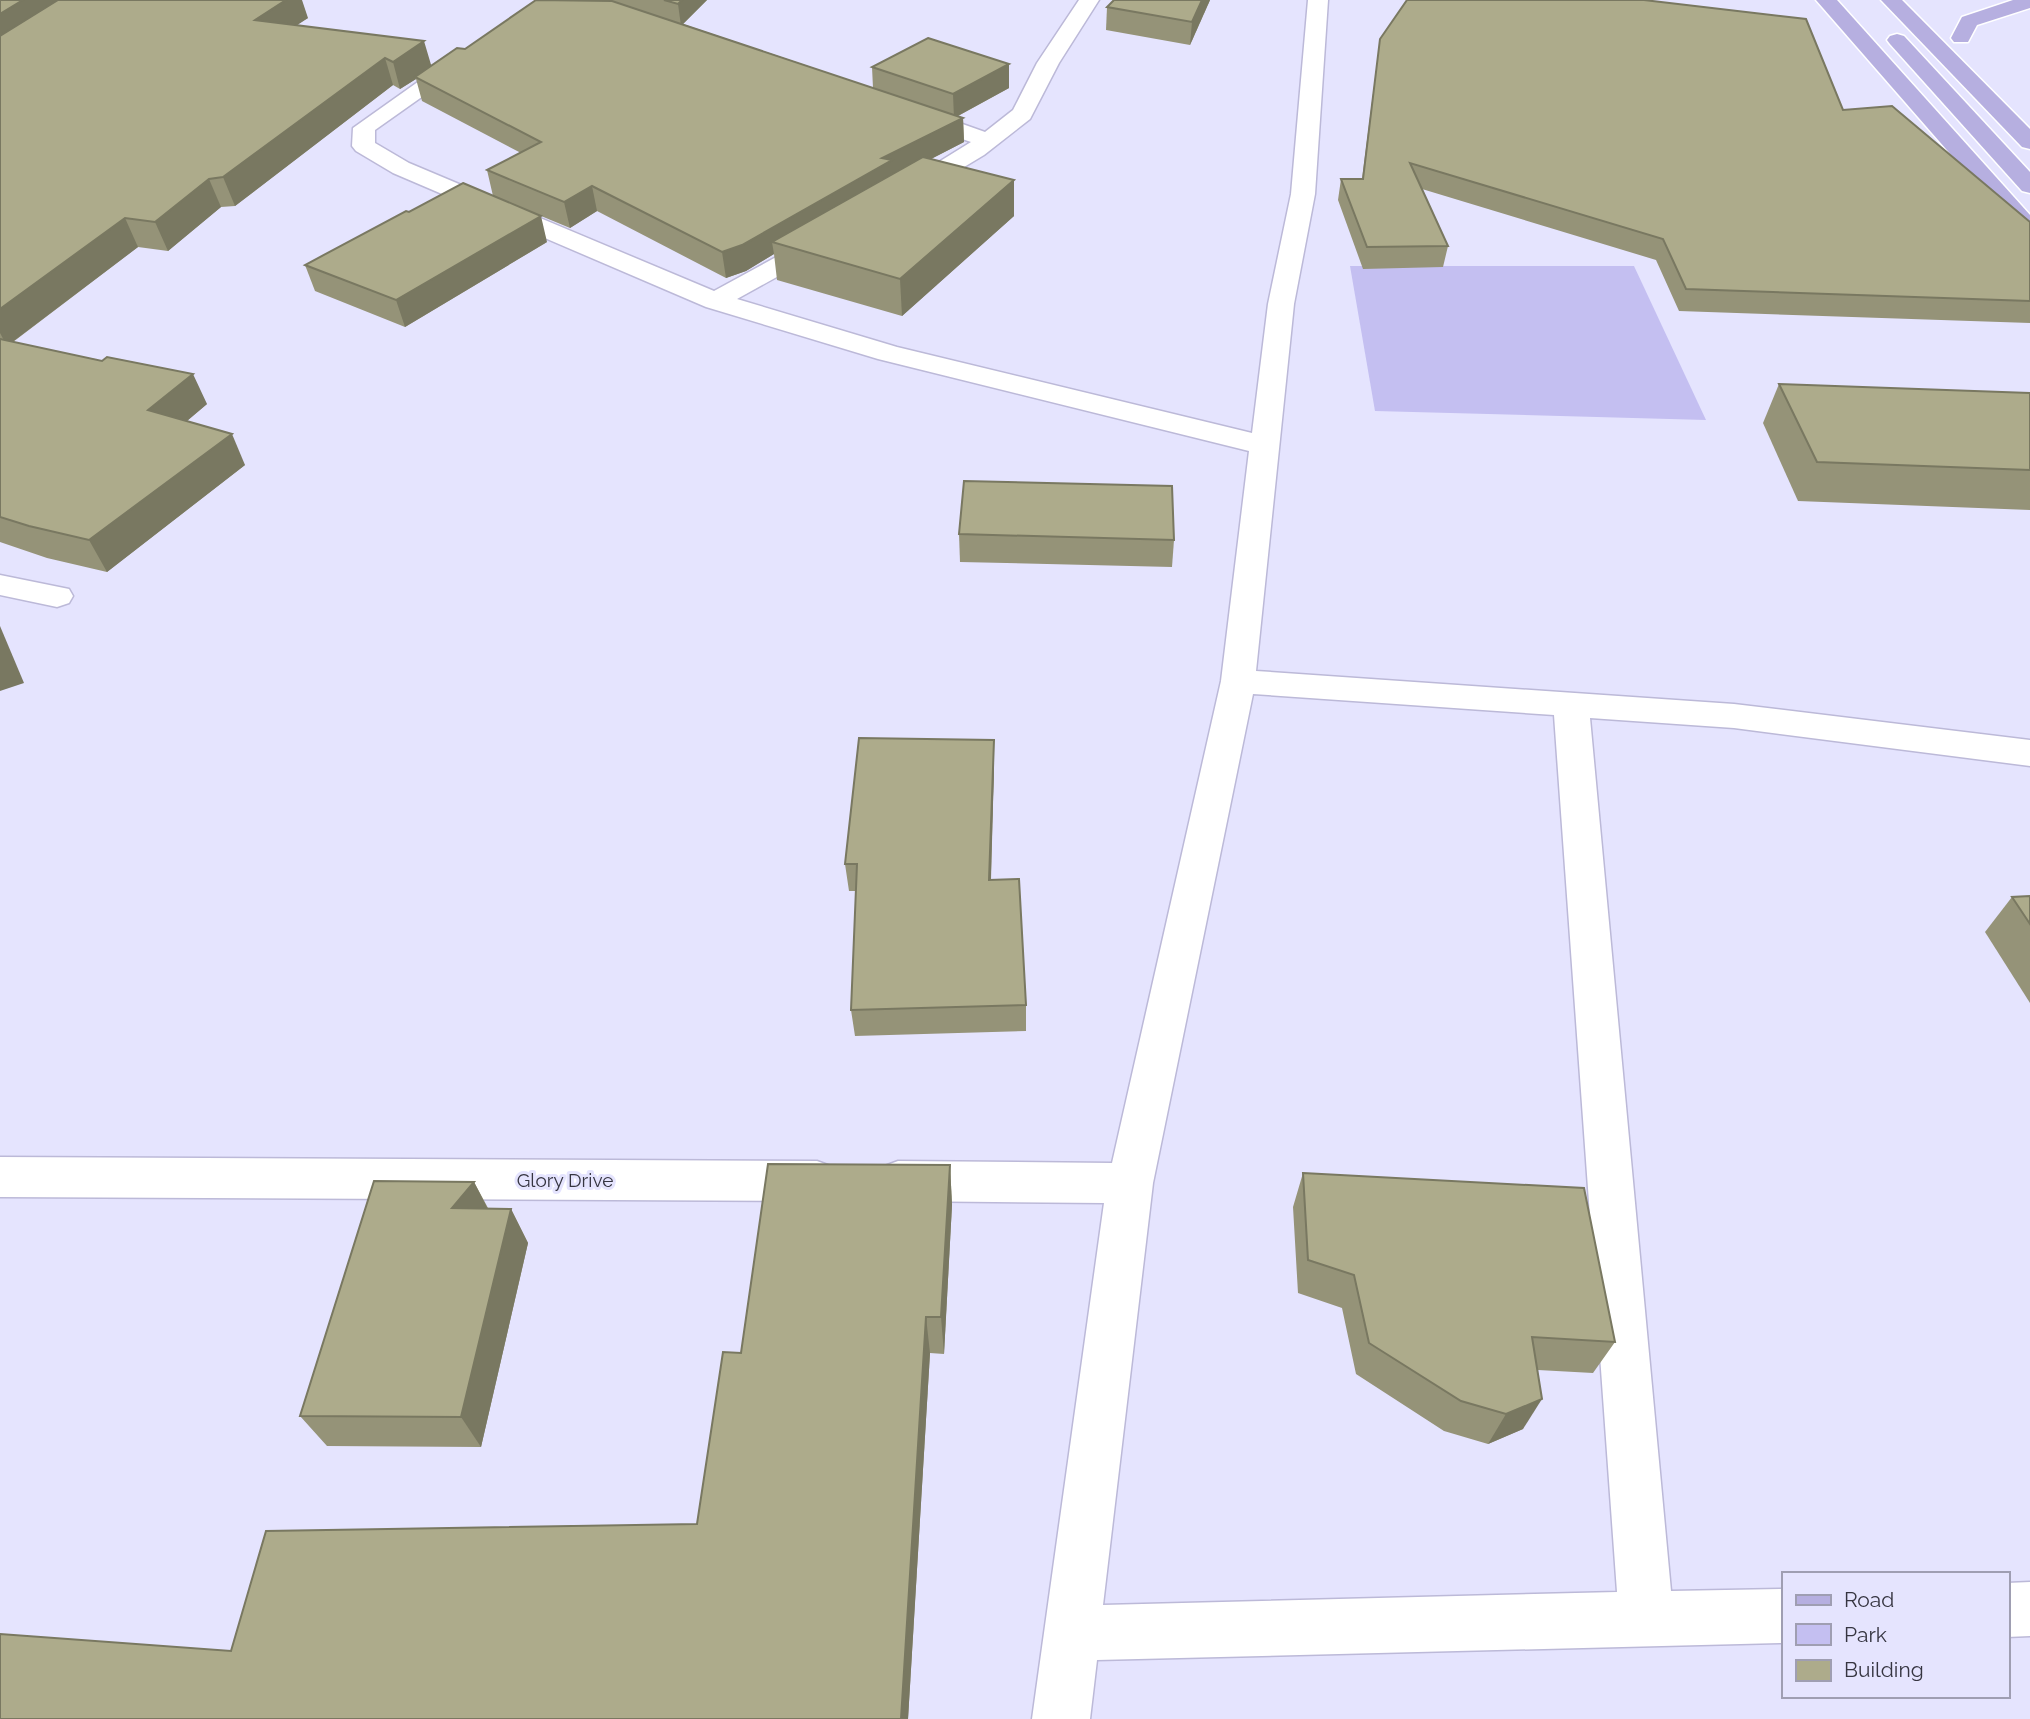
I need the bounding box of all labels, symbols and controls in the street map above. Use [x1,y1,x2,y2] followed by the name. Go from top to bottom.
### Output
[517,1169,613,1191] street label: Glory Drive
[1782,1572,2009,1698] legend
[1844,1587,1894,1612] text: Road
[1844,1622,1887,1647] text: Park
[1844,1657,1924,1682] text: Building

